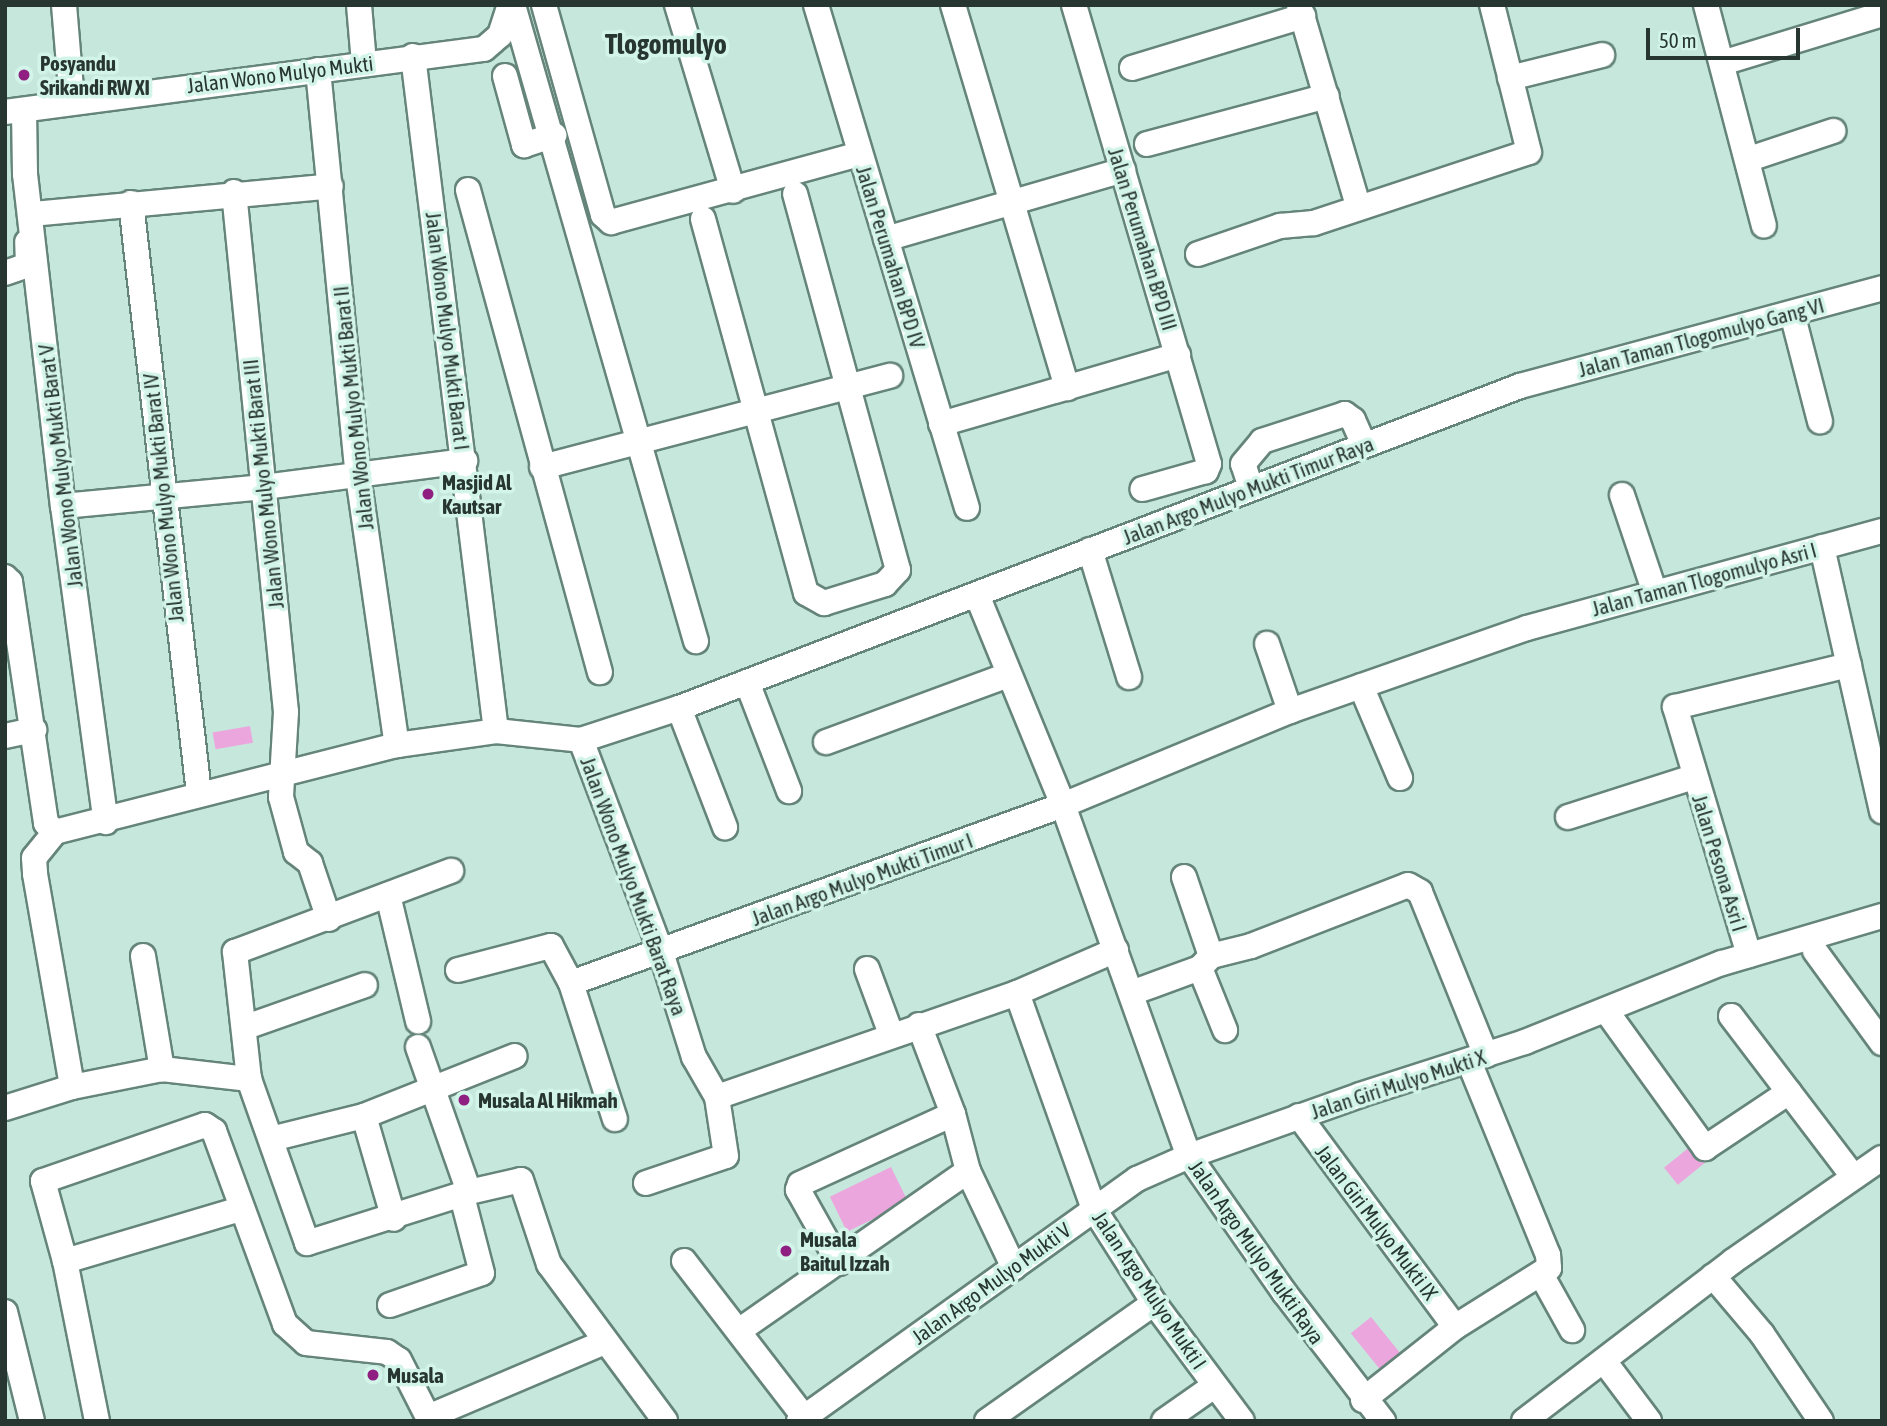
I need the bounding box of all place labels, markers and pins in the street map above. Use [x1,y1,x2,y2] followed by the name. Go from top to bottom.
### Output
[40,50,150,100] place label: Posyandu Srikandi RW XI
[14,65,34,85] marker: Posyandu Srikandi RW XI
[442,469,512,519] place label: Masjid Al Kautsar
[420,486,436,502] marker: Masjid Al Kautsar
[478,1087,618,1113] place label: Musala Al Hikmah
[456,1092,472,1108] marker: Musala Al Hikmah
[800,1226,890,1276] place label: Musala Baitul Izzah
[778,1243,794,1259] marker: Musala Baitul Izzah
[387,1362,444,1388] place label: Musala
[365,1367,381,1383] marker: Musala

